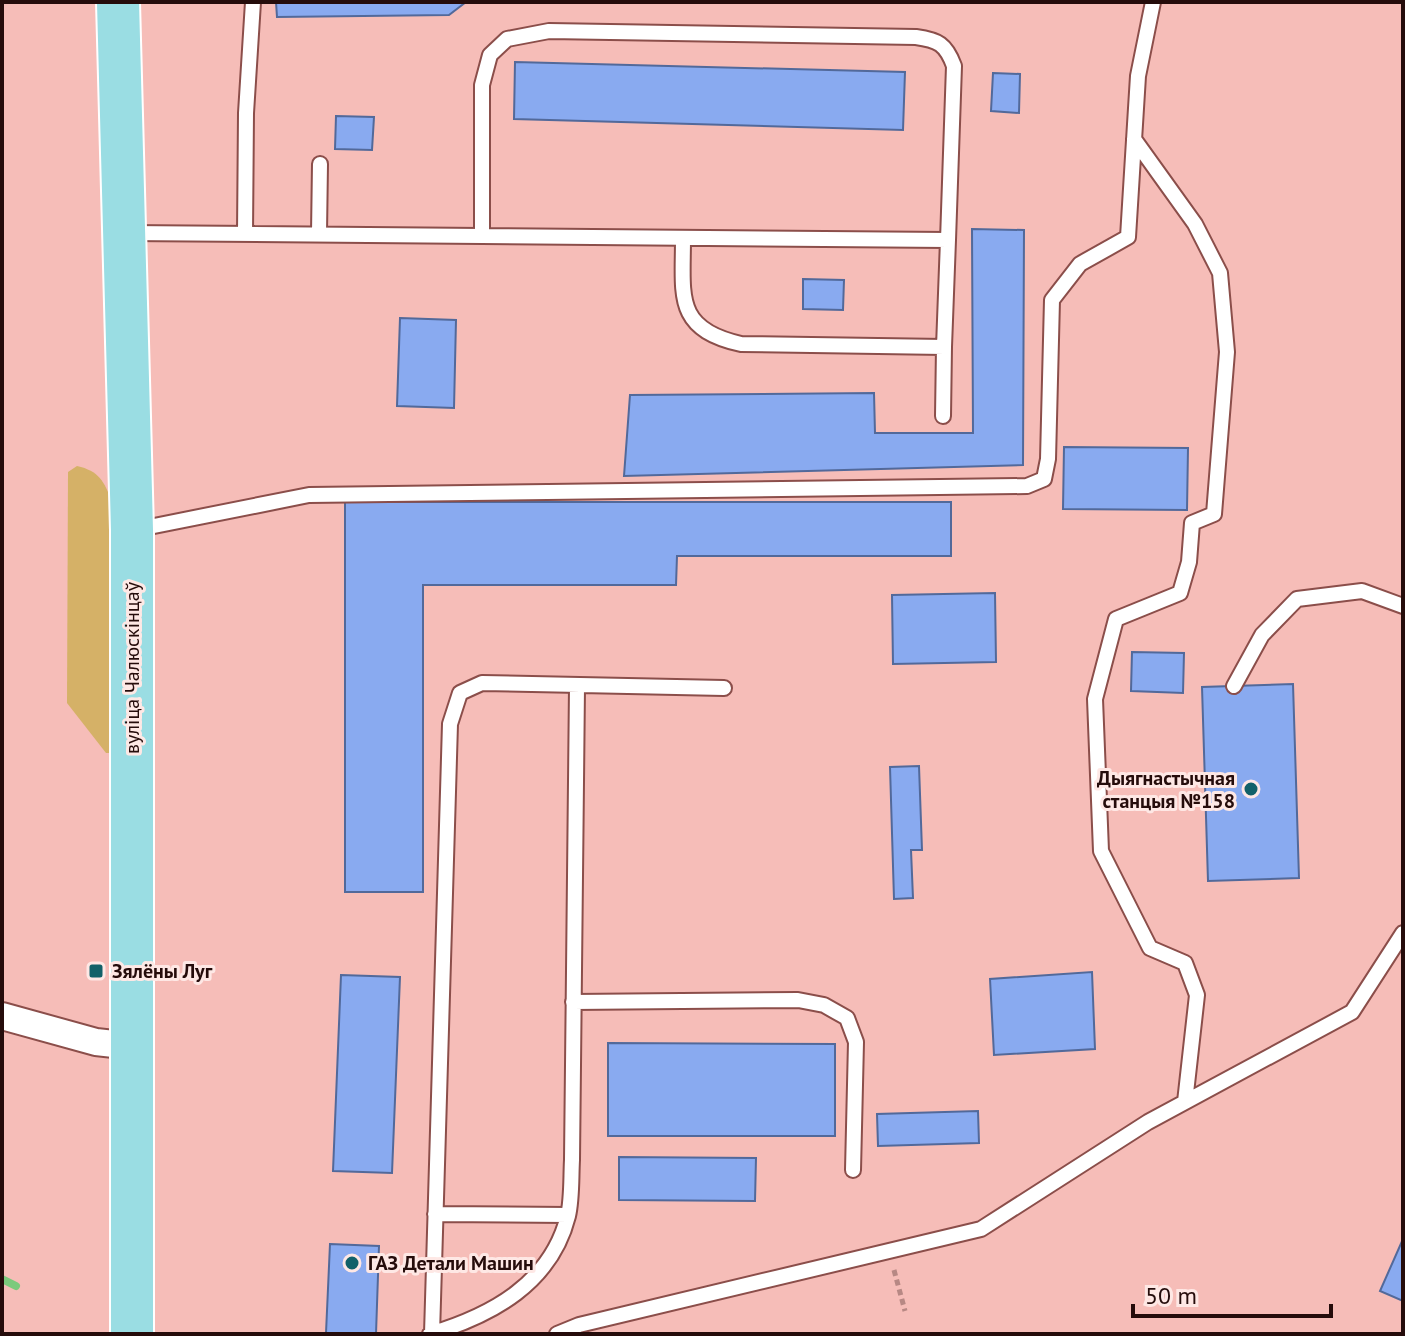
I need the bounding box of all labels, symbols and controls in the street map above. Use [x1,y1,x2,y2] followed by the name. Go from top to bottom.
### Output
[119,581,145,754] street label: вуліца Чалюскінцаў
[1097,765,1235,814] place label: Дыягнастычная станцыя №158
[1242,780,1260,798] marker: Дыягнастычная станцыя №158
[112,958,213,984] place label: Зялёны Луг
[87,962,105,980] marker: Зялёны Луг
[368,1250,534,1276] place label: ГАЗ Детали Машин
[343,1254,361,1272] marker: ГАЗ Детали Машин
[1133,1268,1331,1318] scale bar
[1145,1280,1197,1311] text: 50 m

